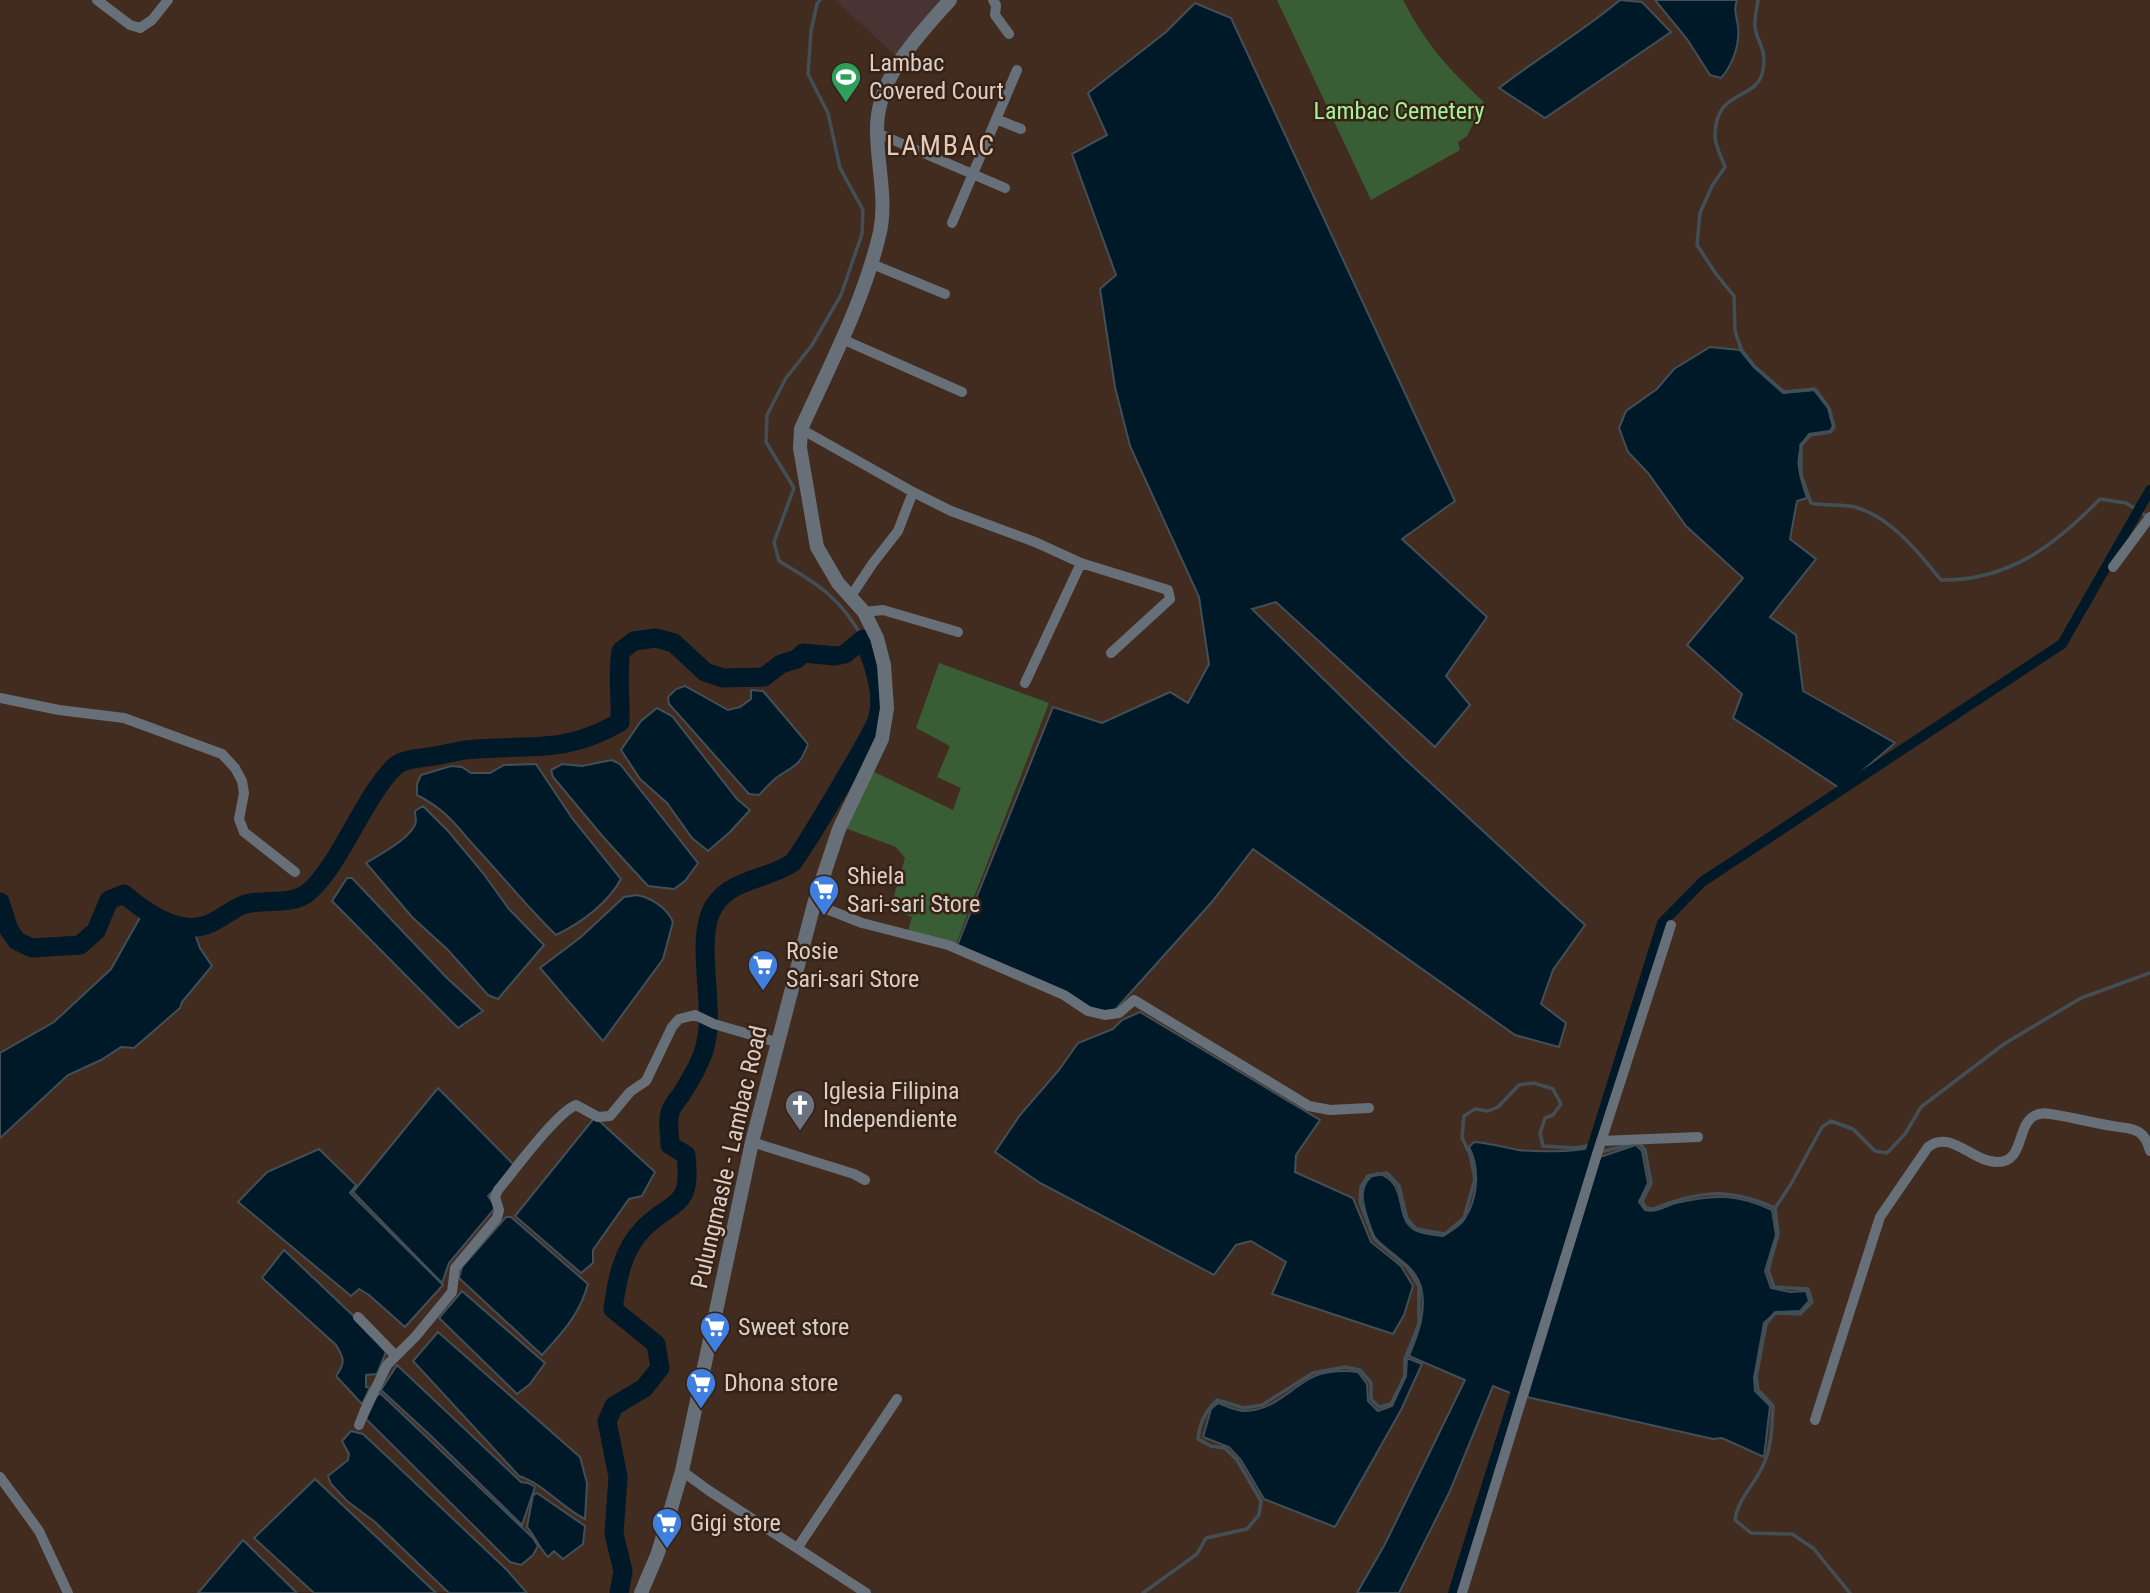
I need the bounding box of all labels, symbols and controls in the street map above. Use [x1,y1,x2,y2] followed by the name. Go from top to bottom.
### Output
[869,49,1004,105] place label: Lambac Covered Court
[829,60,863,104] sports icon: Lambac Covered Court
[1314,97,1484,125] park label: Lambac Cemetery
[886,129,996,162] district label: LAMBAC
[847,862,980,918] place label: Shiela Sari-sari Store
[807,873,841,917] supermarket icon: Shiela Sari-sari Store
[786,937,919,993] place label: Rosie Sari-sari Store
[746,948,780,992] supermarket icon: Rosie Sari-sari Store
[685,1023,773,1291] street label: Pulungmasle - Lambac Road
[823,1077,960,1133] place label: Iglesia Filipina Independiente
[783,1088,817,1132] church icon: Iglesia Filipina Independiente
[698,1310,732,1354] supermarket icon: Sweet store
[738,1313,849,1341] place label: Sweet store
[684,1366,718,1410] supermarket icon: Dhona store
[724,1369,838,1397] place label: Dhona store
[650,1506,684,1550] supermarket icon: Gigi store
[690,1509,781,1537] place label: Gigi store

